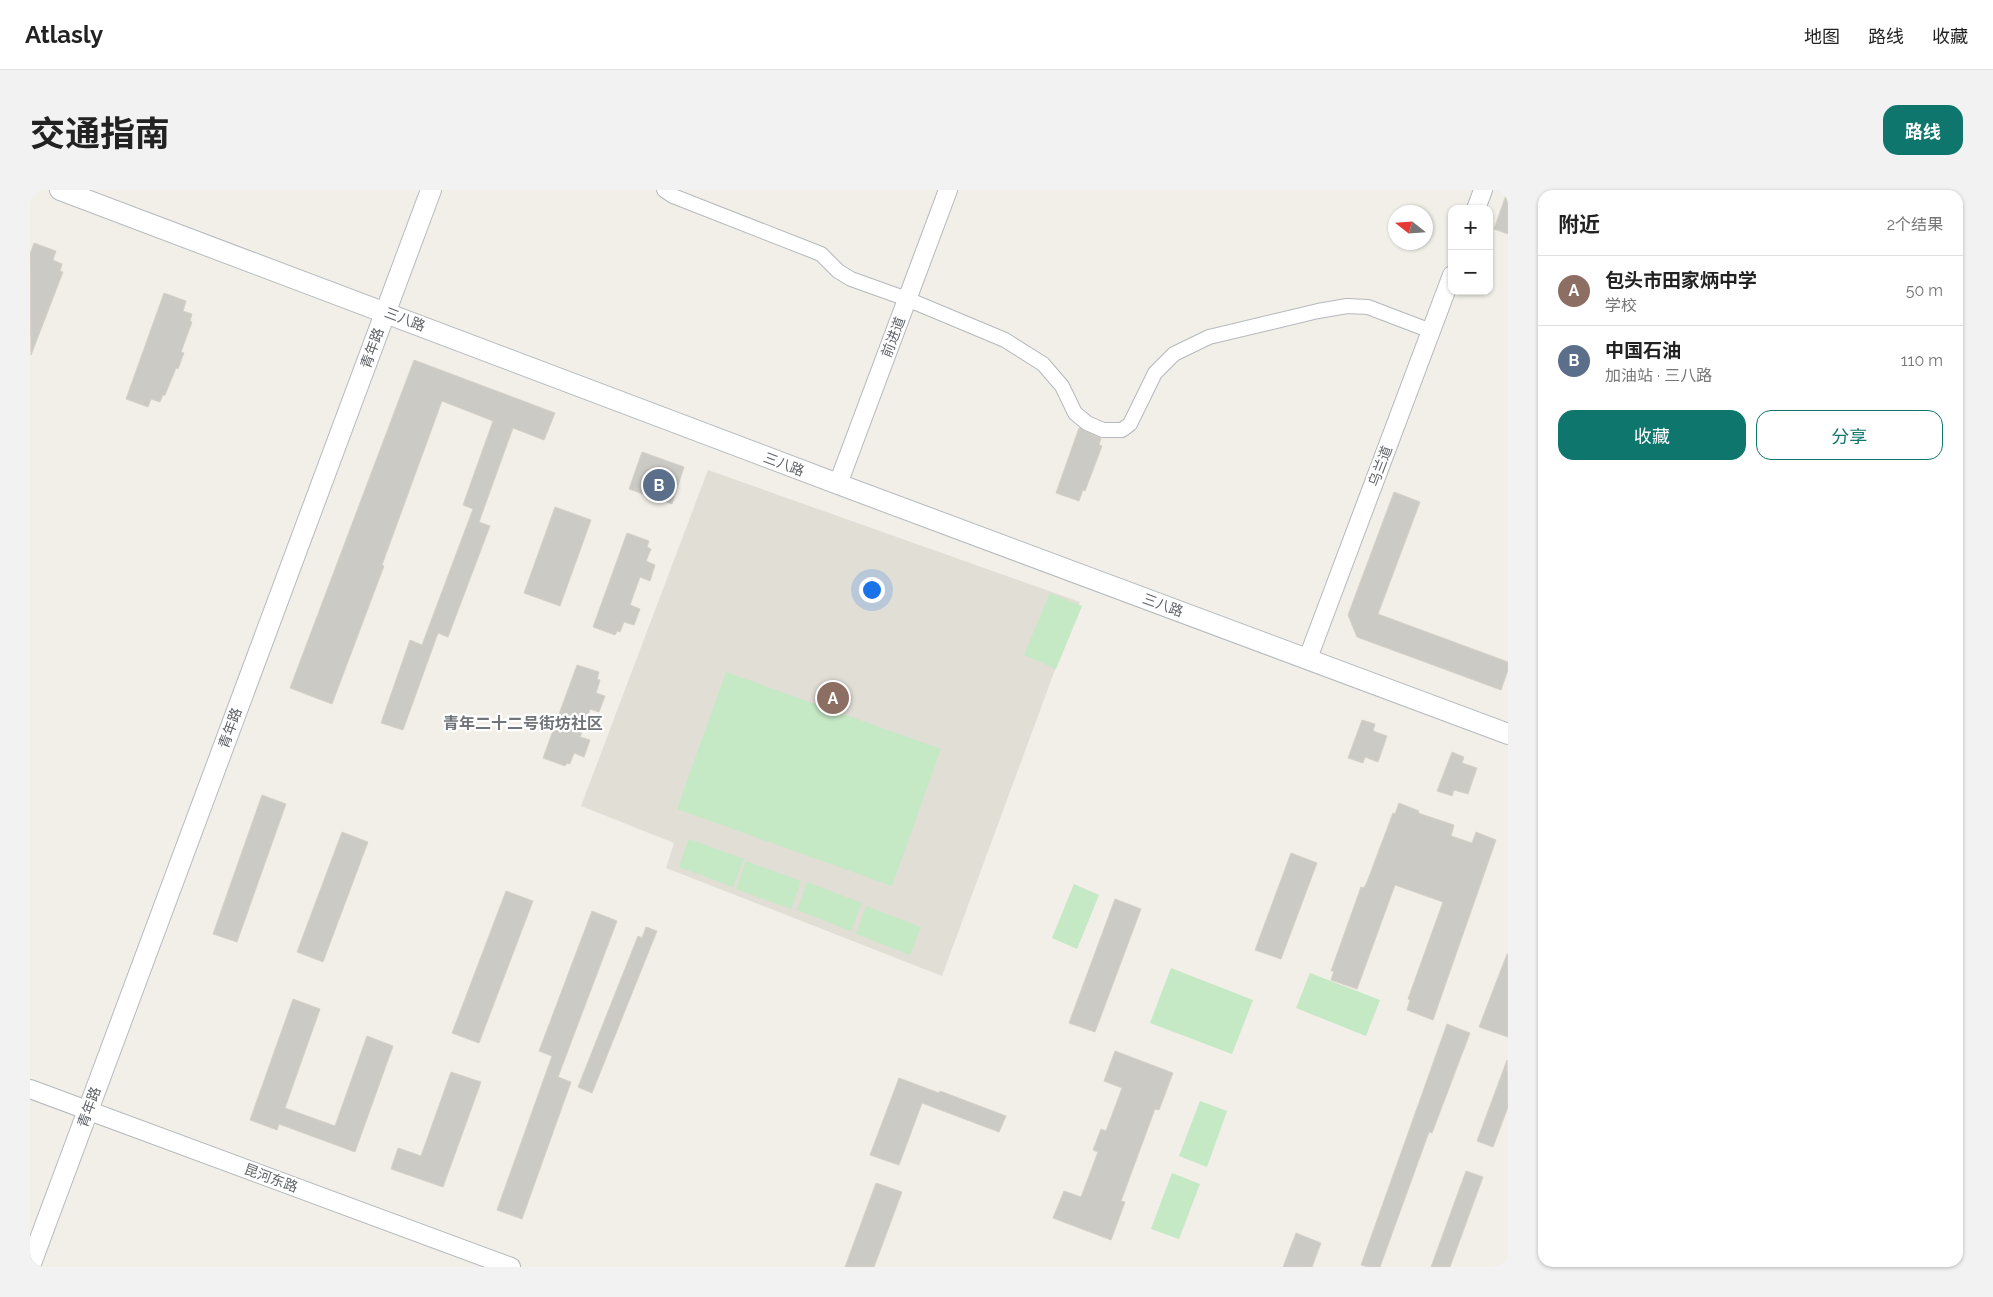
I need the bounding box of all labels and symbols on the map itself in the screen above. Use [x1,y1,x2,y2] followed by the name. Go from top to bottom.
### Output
[1388,205,1433,250] north arrow
[383,304,427,334] street label: 三八路
[878,315,908,359] street label: 前进道
[357,326,387,370] street label: 青年路
[1365,444,1395,488] street label: 乌兰道
[762,449,806,479] street label: 三八路
[643,466,675,504] pin: B
[859,577,885,603] your location
[1141,590,1185,620] street label: 三八路
[817,679,849,717] pin: A
[215,706,245,750] street label: 青年路
[443,714,603,733] district label: 青年二十二号街坊社区
[74,1085,104,1129] street label: 青年路
[242,1161,300,1195] street label: 昆河东路

